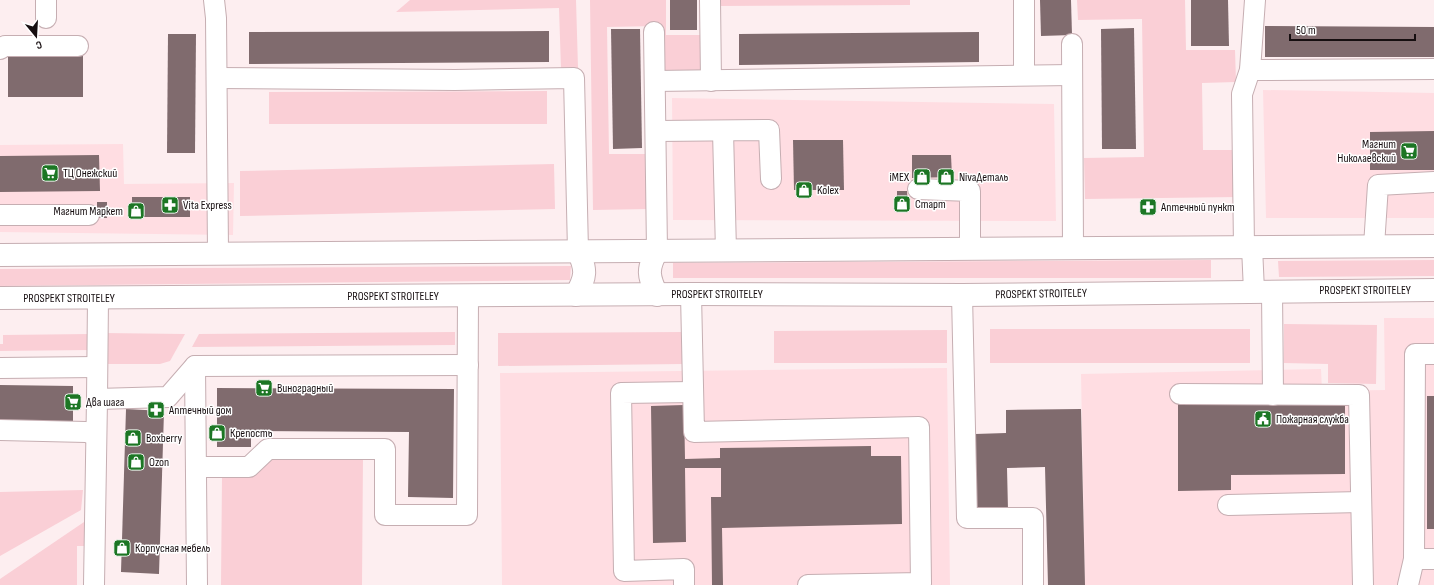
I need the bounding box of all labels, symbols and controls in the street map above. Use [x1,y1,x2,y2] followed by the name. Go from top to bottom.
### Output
[16,16,56,56] north arrow
[1290,16,1415,42] scale bar
[1296,23,1316,38] text: 50 m
[34,38,44,52] text: С
[1337,137,1396,166] place label: Магнит Николаевский
[1399,141,1419,161] supermarket icon: Магнит Николаевский
[40,163,60,183] supermarket icon: ТЦ Онежский
[63,166,117,181] place label: ТЦ Онежский
[912,167,932,187] shop icon: iMEX
[936,167,956,187] shop icon: NivaДеталь
[890,170,910,185] place label: iMEX
[959,170,1009,185] place label: NivaДеталь
[794,180,814,200] shop icon: Kolex
[817,183,839,198] place label: Kolex
[892,194,912,214] shop icon: Старт
[160,195,180,215] pharmacy icon: Vita Express
[915,197,946,212] place label: Старт
[1138,197,1158,217] pharmacy icon: Аптечный пункт
[183,198,232,213] place label: Vita Express
[1160,200,1235,215] place label: Аптечный пункт
[126,201,146,221] shop icon: Магнит Маркет
[54,204,123,219] place label: Магнит Маркет
[1319,283,1411,298] street label: PROSPEKT STROITELEY
[995,286,1087,302] street label: PROSPEKT STROITELEY
[671,287,763,302] street label: PROSPEKT STROITELEY
[347,289,439,304] street label: PROSPEKT STROITELEY
[23,291,115,306] street label: PROSPEKT STROITELEY
[254,378,274,398] supermarket icon: Виноградный
[277,381,333,396] place label: Виноградный
[63,392,83,412] supermarket icon: Два шага
[86,395,125,410] place label: Два шага
[146,400,166,420] pharmacy icon: Аптечный дом
[168,403,232,418] place label: Аптечный дом
[1253,409,1273,429] public building icon: Пожарная служба
[1276,412,1349,427] place label: Пожарная служба
[207,423,227,443] shop icon: Крепость
[230,426,273,441] place label: Крепость
[123,428,143,448] shop icon: Boxberry
[146,431,183,446] place label: Boxberry
[126,452,146,472] shop icon: Ozon
[149,455,169,470] place label: Ozon
[112,538,132,558] shop icon: Корпусная мебель
[135,541,211,556] place label: Корпусная мебель

